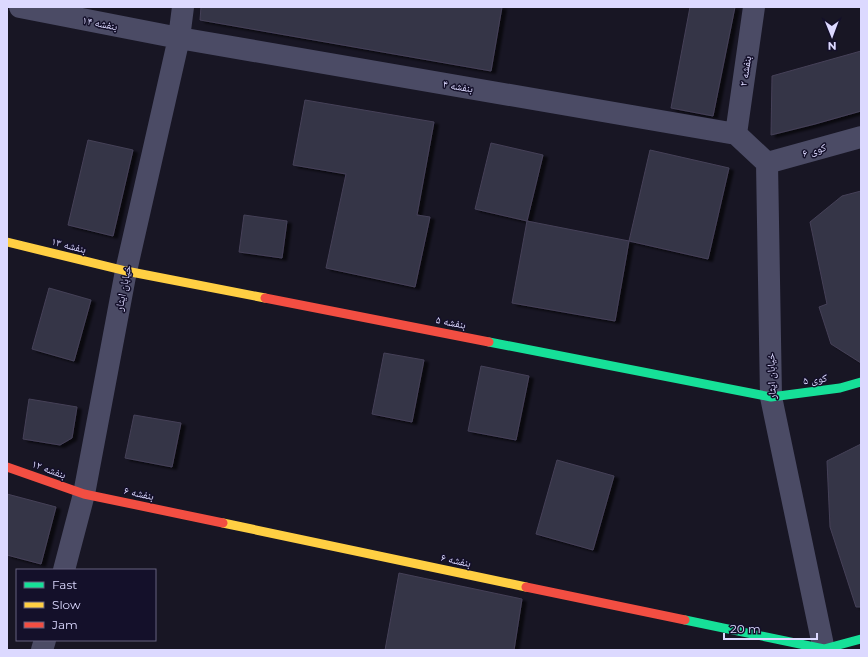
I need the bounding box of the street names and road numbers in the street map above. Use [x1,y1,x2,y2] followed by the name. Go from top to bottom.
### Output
[81,13,119,33] street label: بنفشه ۱۴
[736,55,754,87] street label: بنفشه ۲
[442,76,474,96] street label: بنفشه ۴
[800,140,828,160] street label: کوی ۶
[50,234,88,256] street label: بنفشه ۱۳
[112,264,134,313] street label: خیابان ایثار
[435,312,467,332] street label: بنفشه ۵
[763,353,779,400] street label: خیابان ایثار
[802,371,828,387] street label: کوی ۵
[30,456,68,482] street label: بنفشه ۱۲
[123,483,155,503] street label: بنفشه ۶
[440,550,472,570] street label: بنفشه ۶

